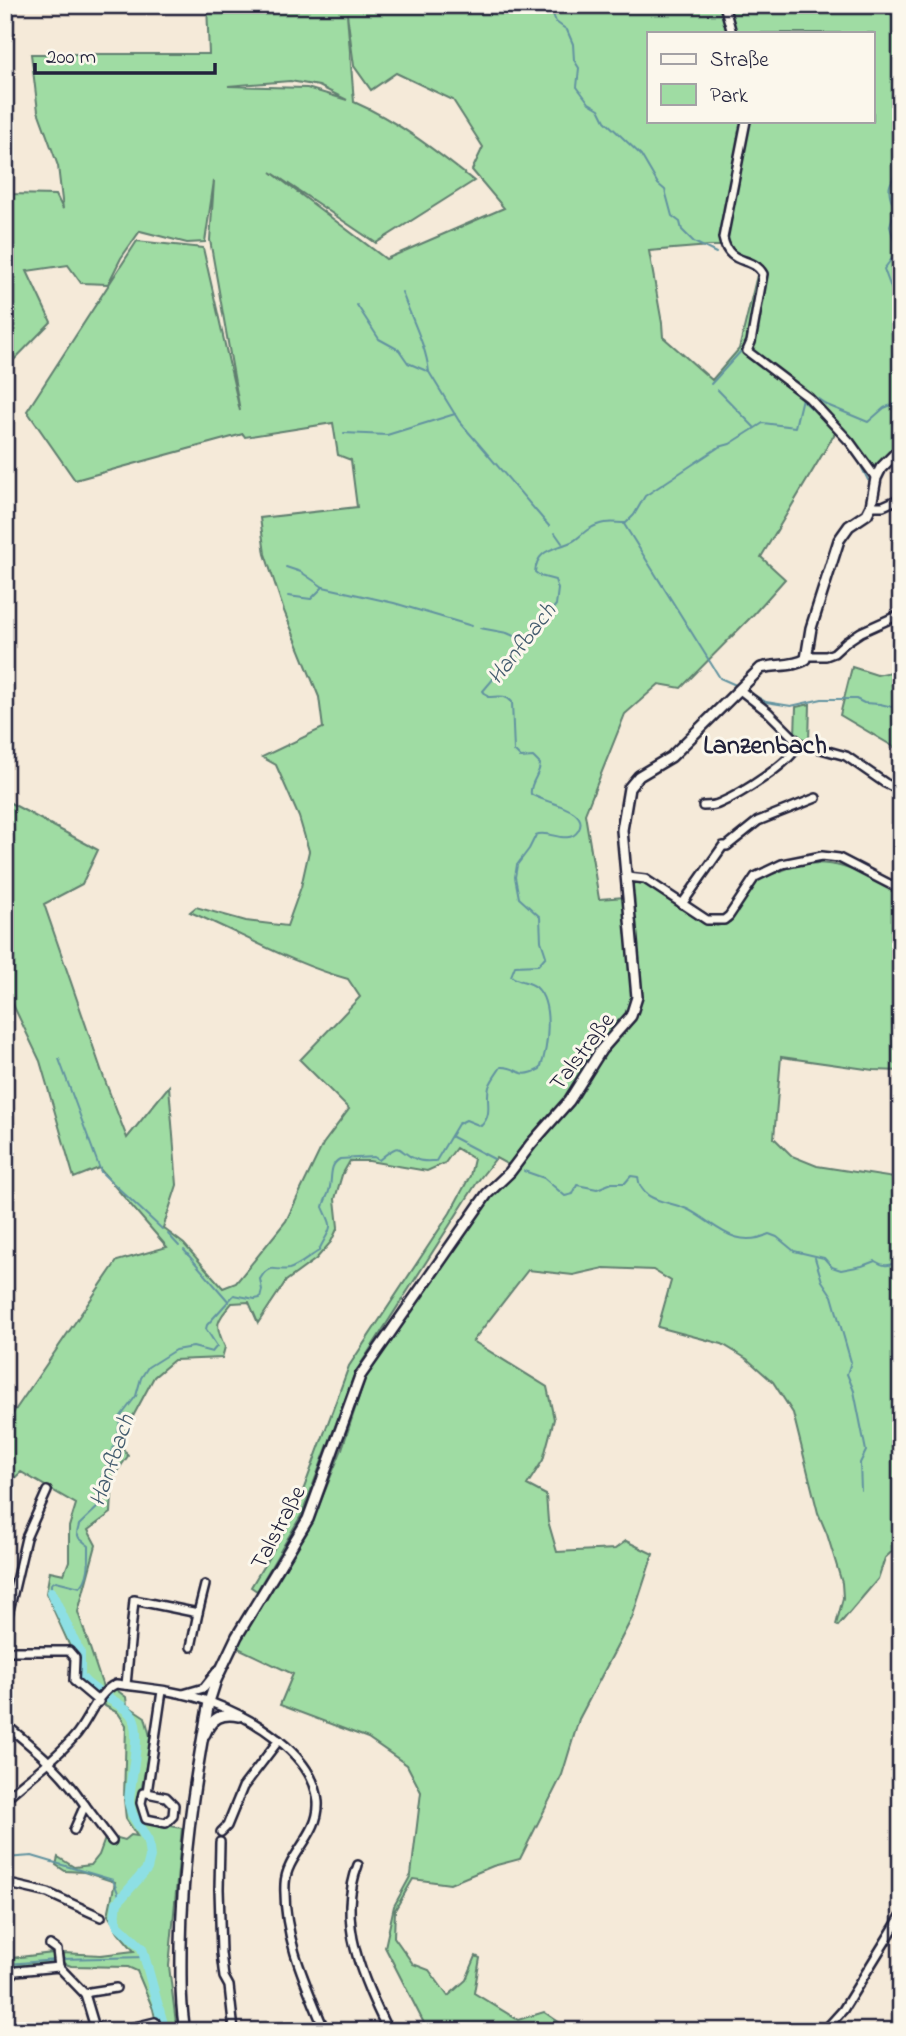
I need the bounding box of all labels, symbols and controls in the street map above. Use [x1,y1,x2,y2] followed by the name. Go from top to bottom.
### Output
[35,32,215,76] scale bar
[647,32,874,122] legend
[46,43,96,73] text: 200 m
[710,46,769,76] text: Straße
[710,82,749,112] text: Park
[480,596,566,693] water label: Hanfbach
[703,728,827,766] district label: Lanzenbach
[543,1006,624,1099] street label: Talstraße
[81,1410,146,1512] water label: Hanfbach
[243,1480,315,1576] street label: Talstraße

